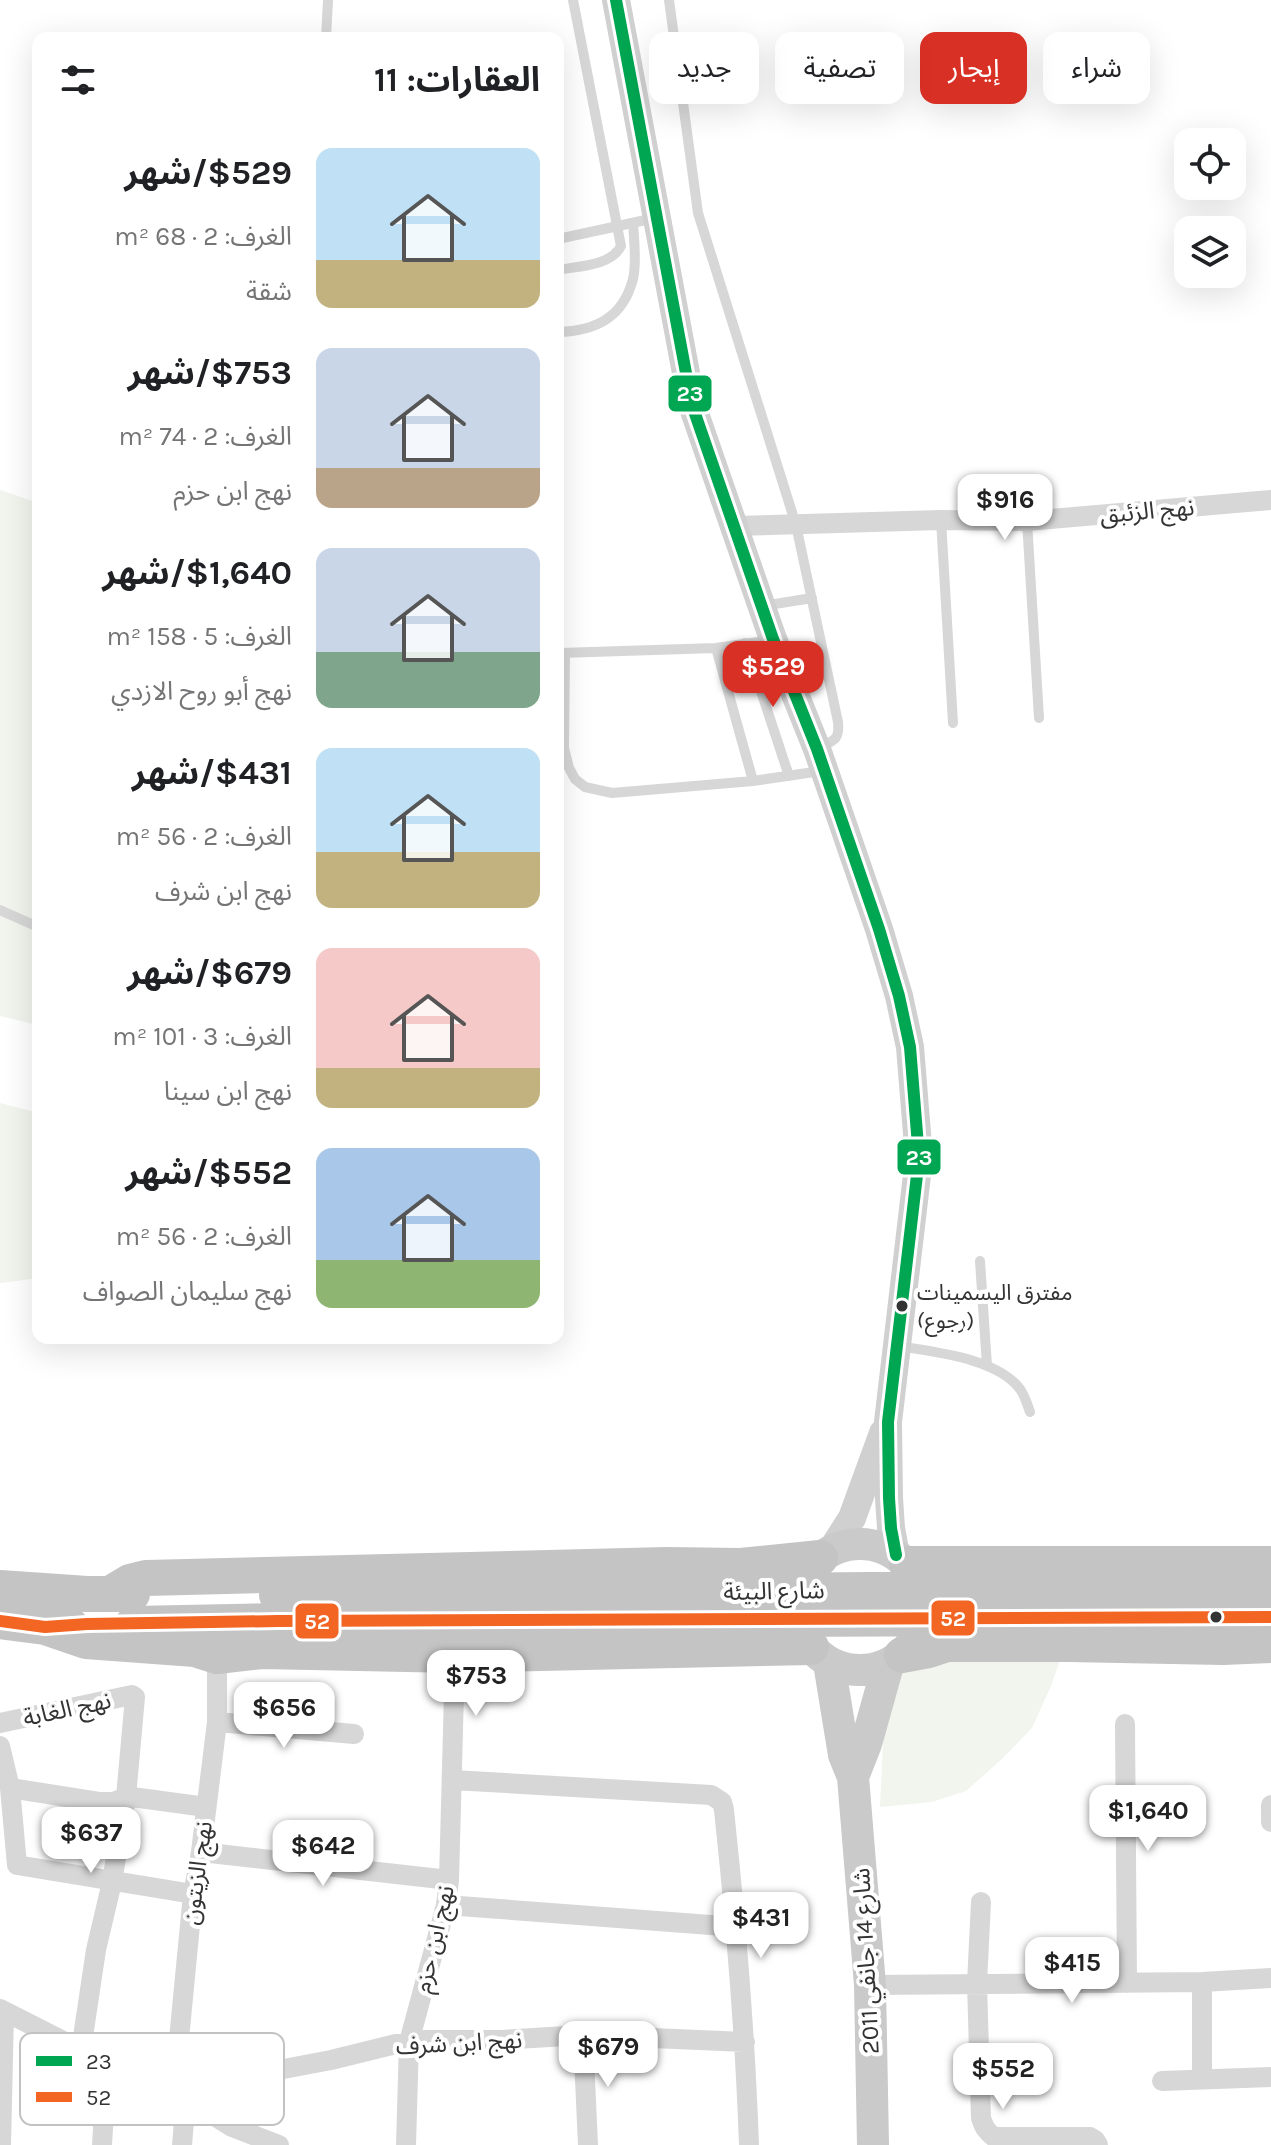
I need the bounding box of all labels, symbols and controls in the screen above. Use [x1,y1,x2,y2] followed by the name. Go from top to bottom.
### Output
[649,32,759,104] chip: جديد
[775,32,904,104] chip: تصفية
[920,32,1027,104] chip: إيجار
[1043,32,1150,104] chip: شراء
[56,58,100,102] icon: filters
[374,60,540,100] text: العقارات: 11
[1174,128,1246,288] map controls
[1174,128,1246,200] button: locate
[124,153,292,193] text: $529/شهر
[380,180,476,276] icon: home
[1174,216,1246,288] button: layers
[114,221,292,252] text: الغرف: 2 · 68 m²
[246,276,292,307] text: شقة
[128,353,292,393] text: $753/شهر
[667,374,713,413] line badge: 23
[380,380,476,476] icon: home
[677,381,704,407] text: 23
[119,421,292,452] text: الغرف: 2 · 74 m²
[958,474,1052,542] pin: $916
[173,476,292,507] text: نهج ابن حزم
[976,484,1034,515] text: $916
[1099,493,1196,532] street label: نهج الزئبق
[102,553,292,593] text: $1,640/شهر
[380,580,476,676] icon: home
[106,621,292,652] text: الغرف: 5 · 158 m²
[726,641,820,709] pin: $529
[741,651,805,682] text: $529
[111,676,292,707] text: نهج أبو روح الازدي
[132,753,292,793] text: $431/شهر
[380,780,476,876] icon: home
[116,821,292,852] text: الغرف: 2 · 56 m²
[155,876,292,907] text: نهج ابن شرف
[127,953,292,993] text: $679/شهر
[380,980,476,1076] icon: home
[112,1021,292,1052] text: الغرف: 3 · 101 m²
[164,1076,292,1107] text: نهج ابن سينا
[896,1138,942,1176] line badge: 23
[906,1145,933,1171] text: 23
[125,1153,292,1193] text: $552/شهر
[380,1180,476,1276] icon: home
[116,1221,292,1252] text: الغرف: 2 · 56 m²
[83,1276,292,1307] text: نهج سليمان الصواف
[917,1280,1073,1337] place label: مفترق اليسمينات (رجوع)
[894,1298,910,1314] marker: مفترق اليسمينات (رجوع)
[723,1576,825,1609] street label: شارع البيئة
[930,1599,976,1637] line badge: 52
[294,1602,340,1640] line badge: 52
[940,1606,966,1632] text: 52
[304,1609,330,1635] text: 52
[1208,1609,1224,1625] unlabelled marker
[429,1650,523,1718] pin: $753
[445,1660,507,1691] text: $753
[237,1682,331,1750] pin: $656
[20,1686,114,1735] street label: نهج الغابة
[252,1692,316,1723] text: $656
[1083,1785,1213,1853] pin: $1,640
[1107,1795,1189,1826] text: $1,640
[44,1807,138,1875] pin: $637
[60,1817,122,1848] text: $637
[176,1819,221,1927] street label: نهج الزيتون
[276,1820,370,1888] pin: $642
[291,1830,355,1861] text: $642
[847,1867,889,2055] street label: شارع 14 جانفي 2011
[408,1882,464,1996] street label: نهج ابن حزم
[714,1892,808,1960] pin: $431
[732,1902,790,1933] text: $431
[1025,1937,1119,2005] pin: $415
[1043,1947,1101,1978] text: $415
[561,2021,655,2089] pin: $679
[395,2026,523,2063] street label: نهج ابن شرف
[577,2031,639,2062] text: $679
[20,2033,284,2125] legend
[956,2043,1050,2111] pin: $552
[86,2049,112,2075] text: 23
[971,2053,1035,2084] text: $552
[86,2085,111,2111] text: 52

